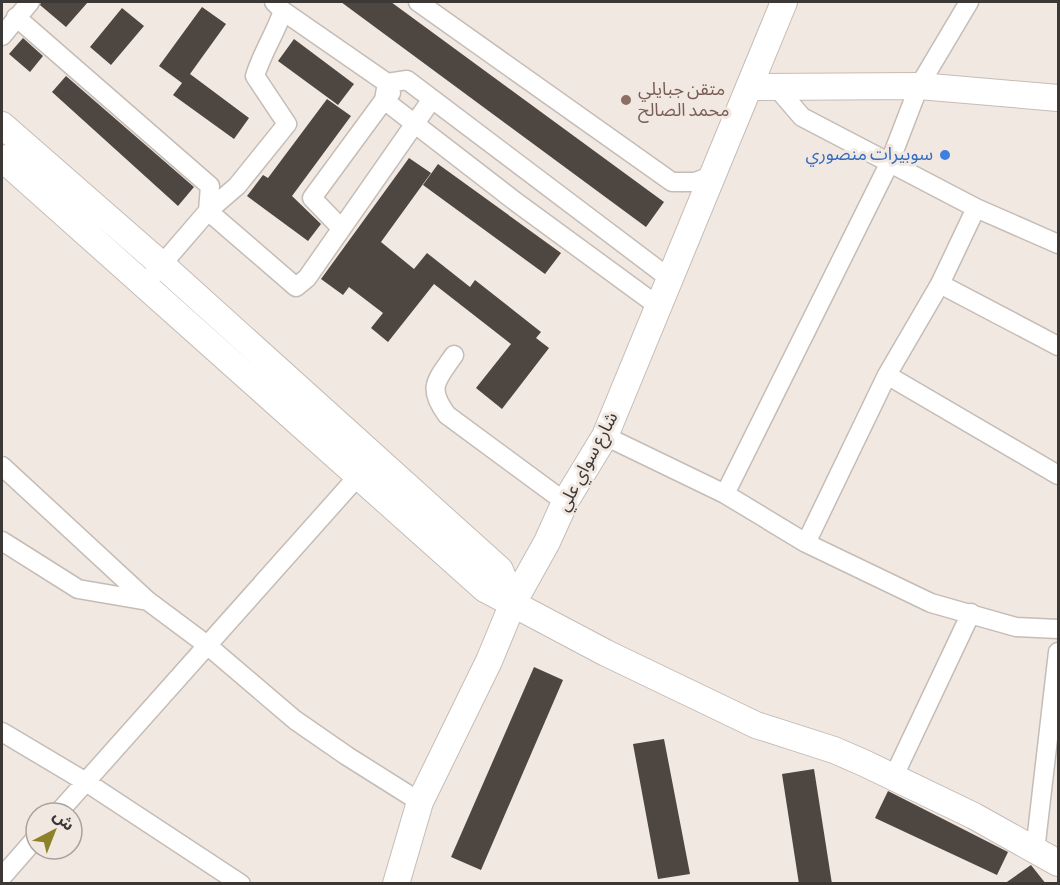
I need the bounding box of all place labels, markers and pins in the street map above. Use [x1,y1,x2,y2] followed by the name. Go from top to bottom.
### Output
[638,81,730,123] place label: متقن جبايلي محمد الصالح
[619,93,633,107] marker: متقن جبايلي محمد الصالح
[806,146,933,167] place label: سوبيرات منصوري
[938,148,952,162] marker: سوبيرات منصوري

